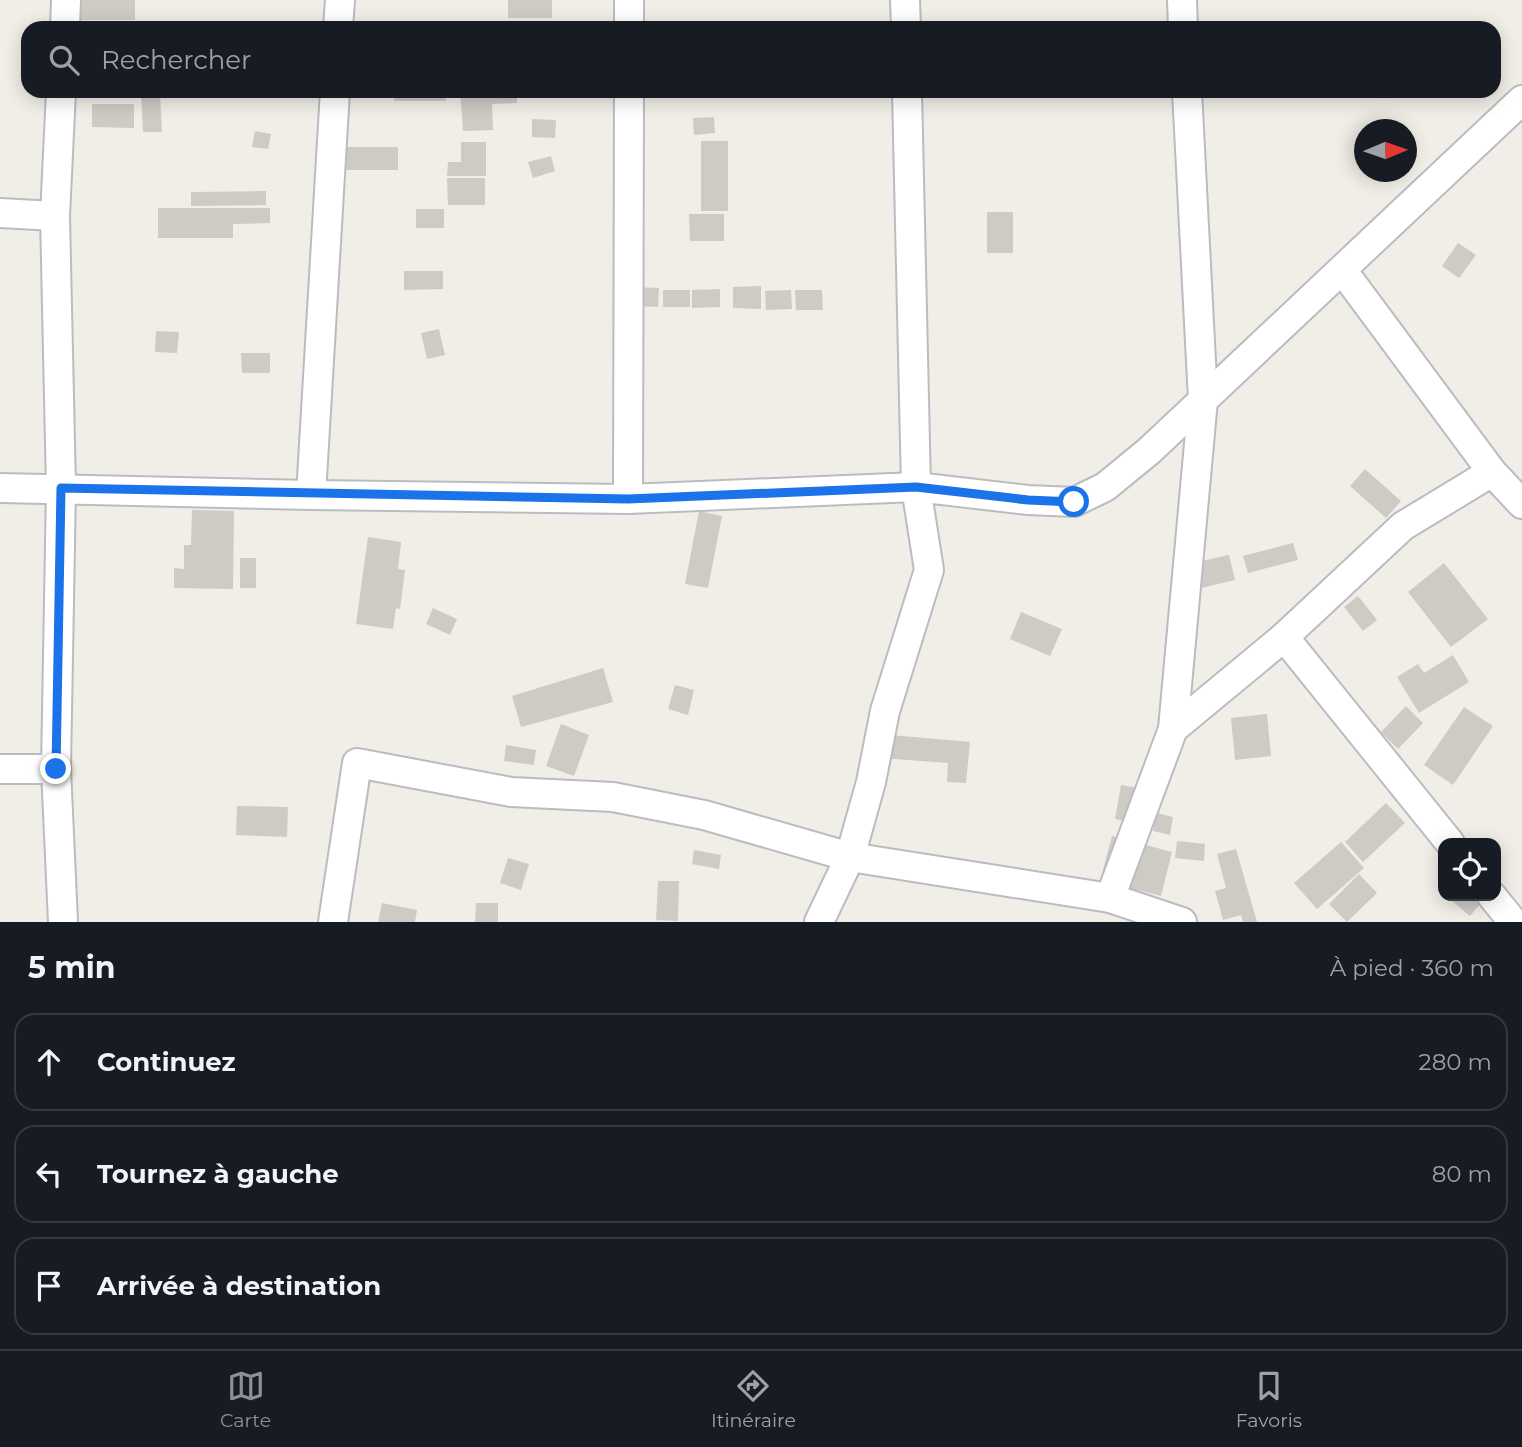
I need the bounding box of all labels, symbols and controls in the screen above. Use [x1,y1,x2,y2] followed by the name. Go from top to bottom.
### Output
[21,21,1501,98] search box
[45,41,83,79] icon: search
[101,44,251,76] text: Rechercher
[1354,119,1417,182] north arrow
[1058,486,1089,517] route start
[40,753,71,784] route end
[1438,838,1501,901] map controls
[1438,838,1501,901] button: locate
[28,949,116,986] text: 5 min
[1330,954,1494,982] text: À pied · 360 m
[30,1043,68,1081] icon: ahead
[97,1046,236,1078] text: Continuez
[1419,1048,1492,1076] text: 280 m
[30,1155,68,1193] icon: left
[97,1158,339,1190] text: Tournez à gauche
[1432,1160,1492,1188] text: 80 m
[30,1267,68,1305] icon: arrive
[97,1270,381,1302] text: Arrivée à destination
[220,1367,271,1432] tab: Carte
[711,1367,796,1432] tab: Itinéraire
[1236,1367,1302,1432] tab: Favoris

